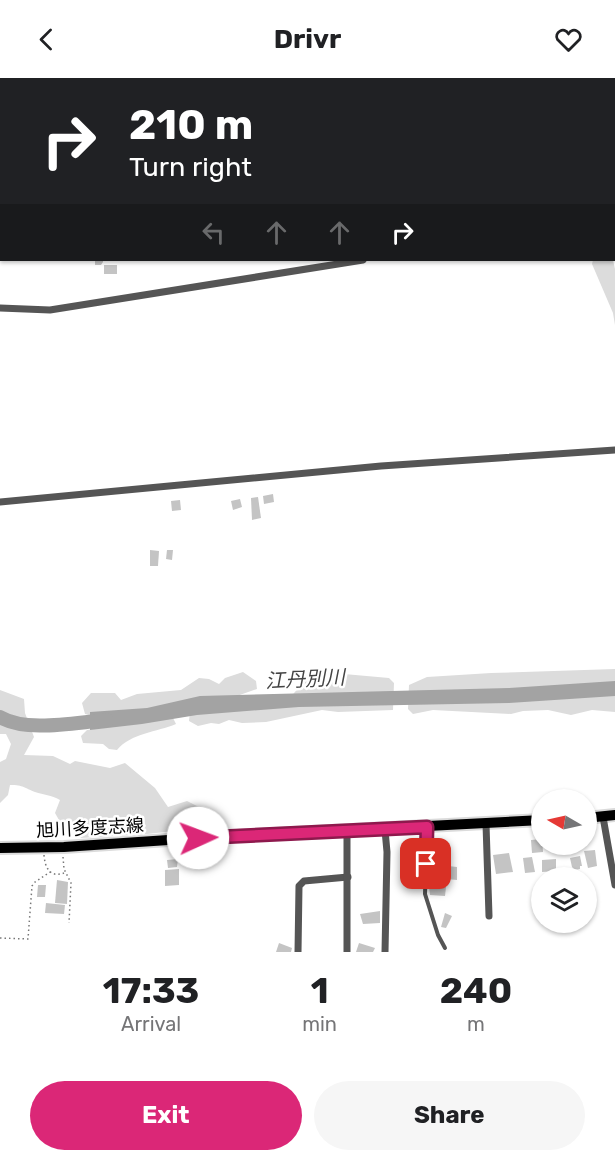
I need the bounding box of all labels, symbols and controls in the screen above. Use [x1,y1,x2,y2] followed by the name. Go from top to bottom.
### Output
[30,23,63,56] icon: back
[274,23,341,55] text: Drivr
[552,23,585,56] icon: heart
[129,100,253,150] text: 210 m
[30,102,108,180] icon: right
[129,151,252,183] text: Turn right
[197,216,230,249] icon: left
[260,216,293,249] icon: ahead
[323,216,356,249] icon: ahead
[386,216,419,249] icon: right
[264,665,348,693] water label: 江丹別川
[531,789,597,855] north arrow
[531,789,597,933] map controls
[166,806,230,870] position arrow
[35,814,145,842] street label: 旭川多度志線
[400,838,451,889] pin
[409,847,442,880] icon: arrive
[531,867,597,933] button: layers
[103,969,199,1012] text: 17:33
[311,969,329,1012] text: 1
[440,969,512,1012] text: 240
[121,1012,181,1036] text: Arrival
[302,1012,337,1036] text: min
[467,1012,485,1036] text: m
[30,1081,302,1150] button: Exit
[314,1081,585,1150] button: Share

